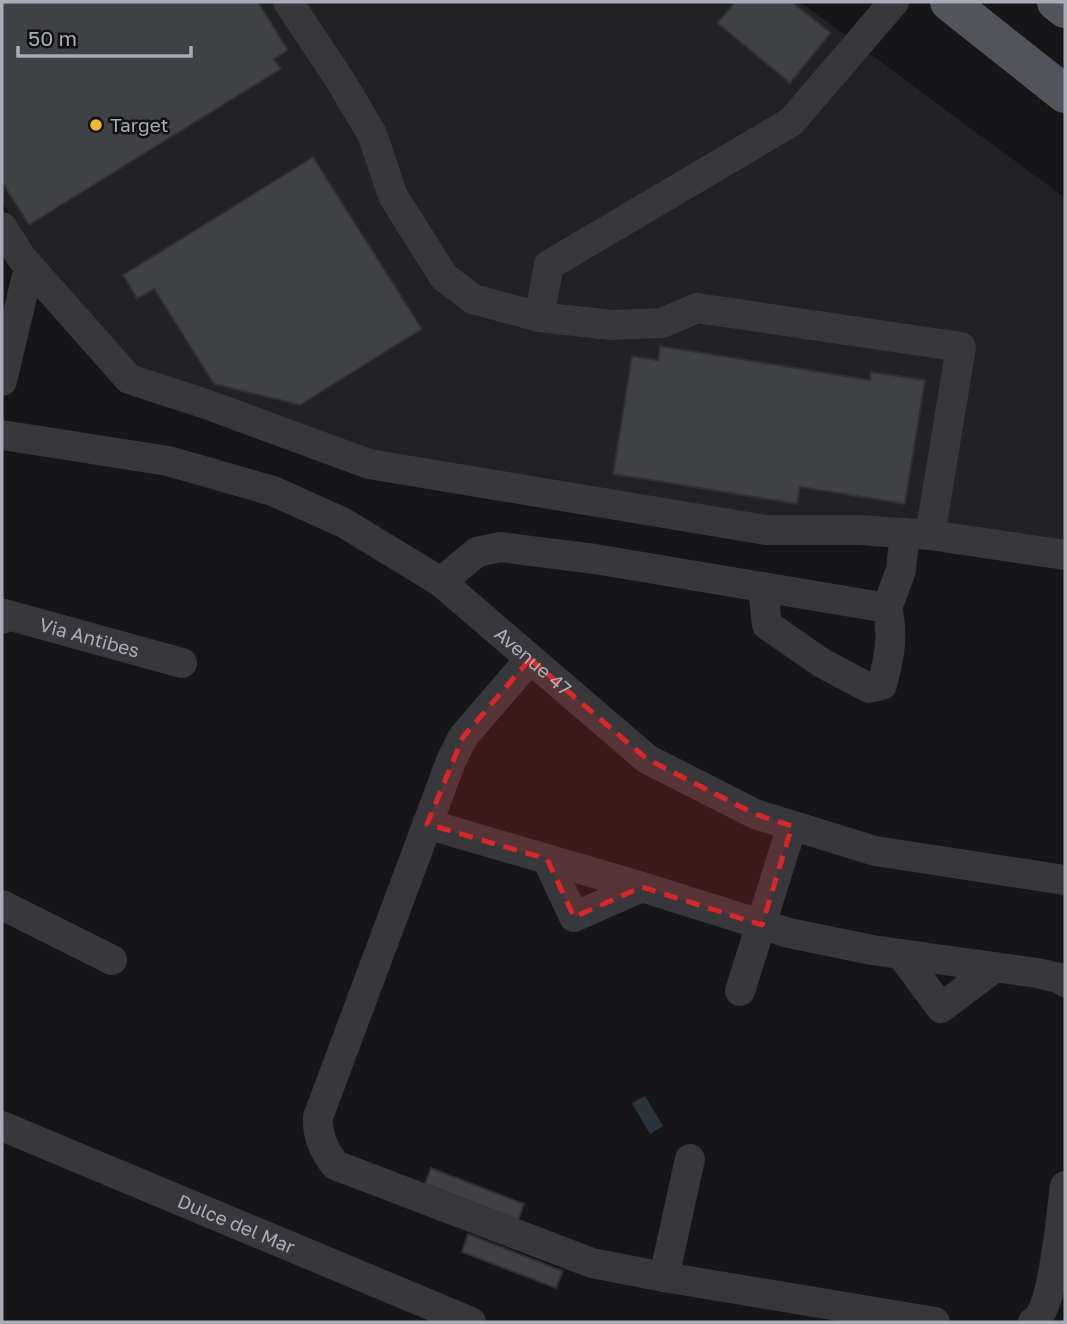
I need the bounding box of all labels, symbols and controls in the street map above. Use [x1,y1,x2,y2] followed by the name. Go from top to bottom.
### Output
[18,14,191,58] scale bar
[28,25,77,51] text: 50 m
[110,113,168,136] place label: Target
[88,117,104,133] marker: Target
[37,612,142,662] street label: Via Antibes
[490,622,576,700] street label: Avenue 47
[174,1189,299,1258] street label: Dulce del Mar

